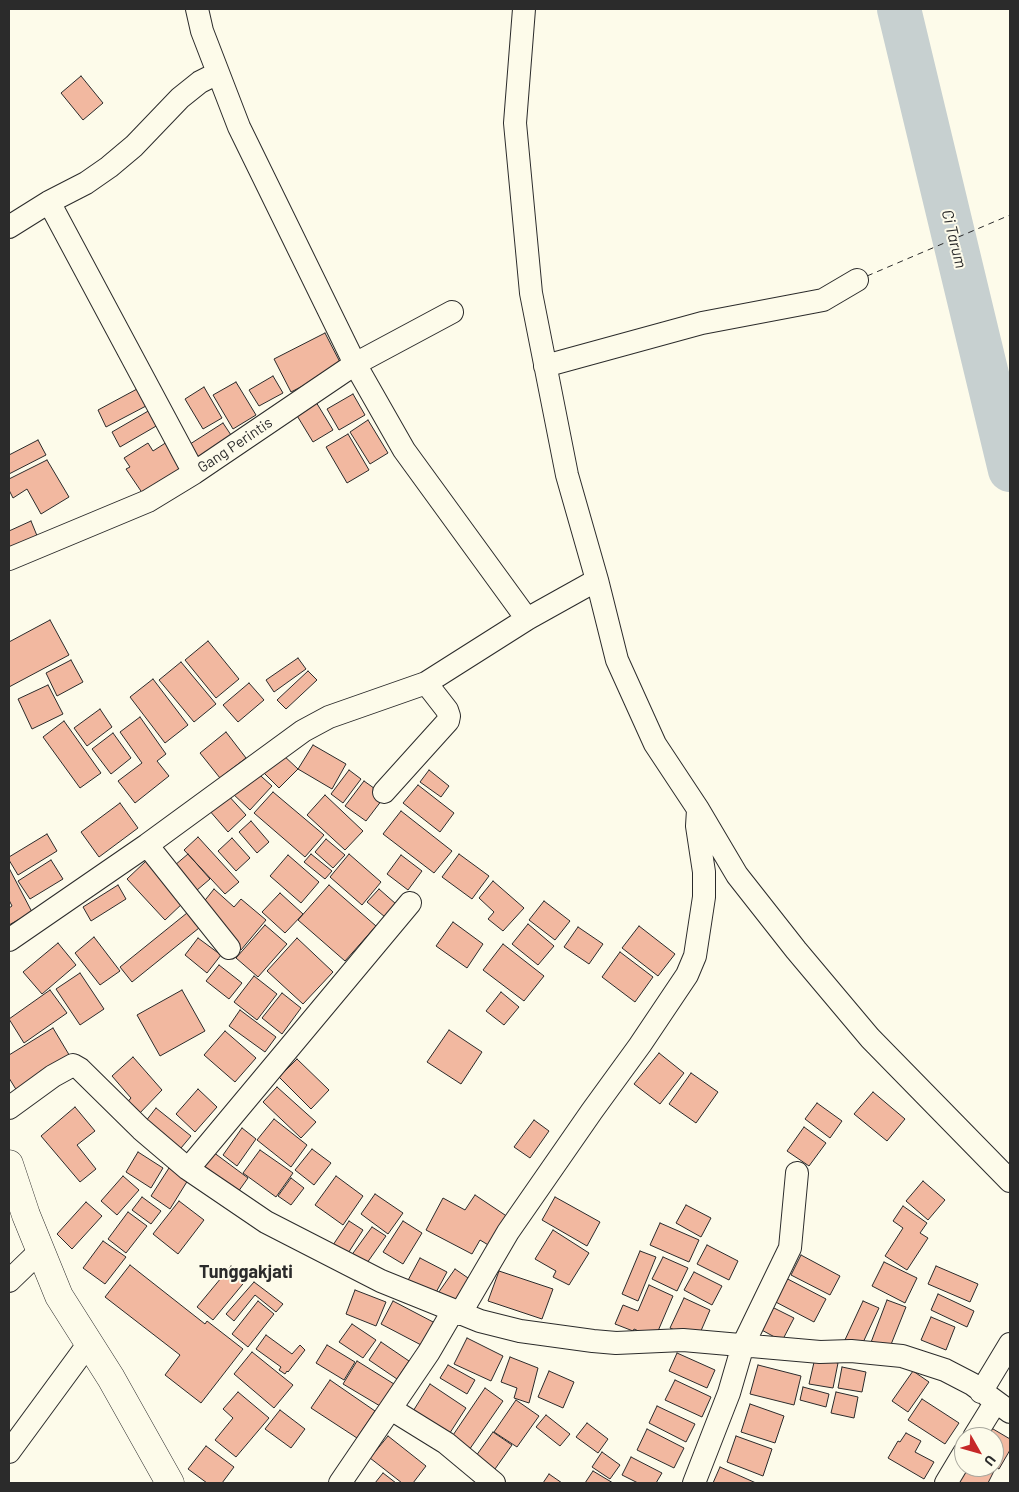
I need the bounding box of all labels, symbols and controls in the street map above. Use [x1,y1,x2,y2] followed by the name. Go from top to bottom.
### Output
[937,208,971,270] water label: Ci Tarum
[194,413,276,477] street label: Gang Perintis
[199,1261,293,1283] district label: Tunggakjati
[954,1427,1004,1477] north arrow
[981,1452,1000,1470] text: U

